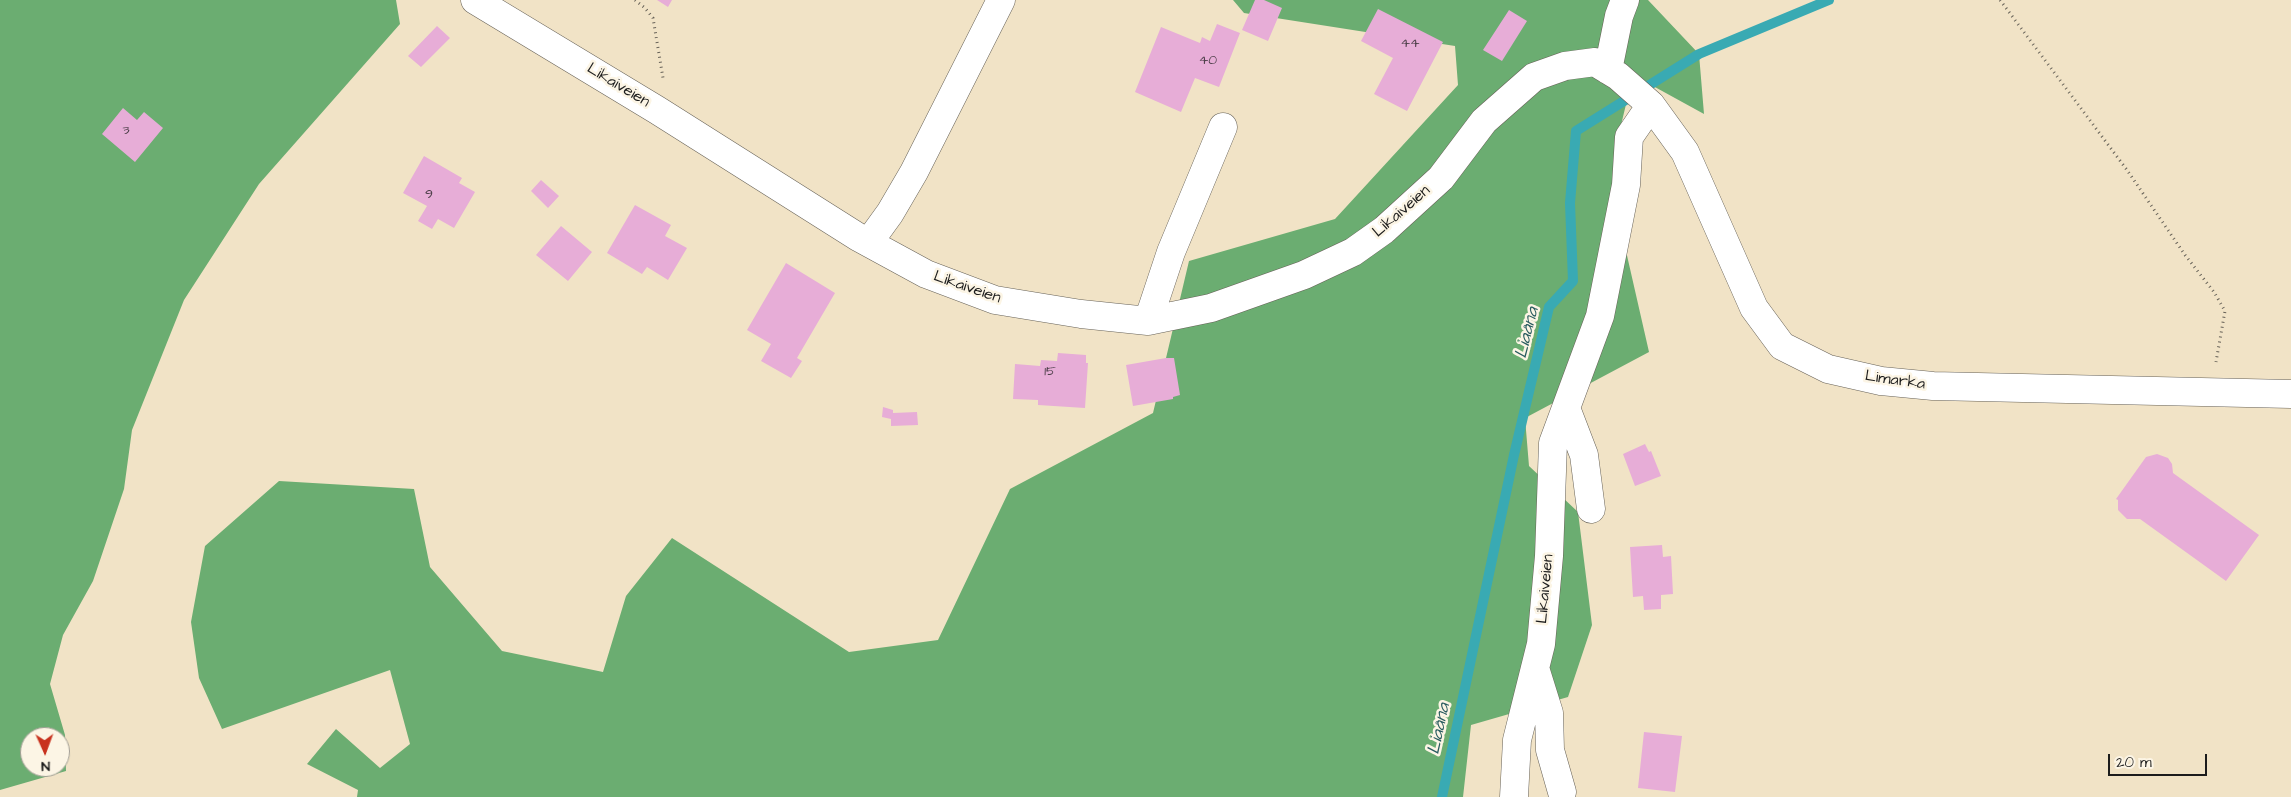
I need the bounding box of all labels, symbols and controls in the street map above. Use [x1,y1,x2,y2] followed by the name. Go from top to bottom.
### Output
[1400,36,1420,52] house number: 44
[1199,53,1217,69] house number: 40
[583,60,653,112] street label: Likaiveien
[122,123,130,139] house number: 3
[1369,182,1435,242] street label: Likaiveien
[425,187,433,203] house number: 9
[931,268,1003,308] street label: Likaiveien
[1511,305,1545,361] water label: Liaåna
[1044,364,1056,380] house number: 15
[1864,367,1926,395] street label: Limarka
[1533,553,1559,625] street label: Likaiveien
[1424,701,1456,757] water label: Liaåna
[20,727,70,777] north arrow
[2111,744,2210,776] scale bar
[2116,752,2152,773] text: 20 m
[41,756,50,776] text: N

